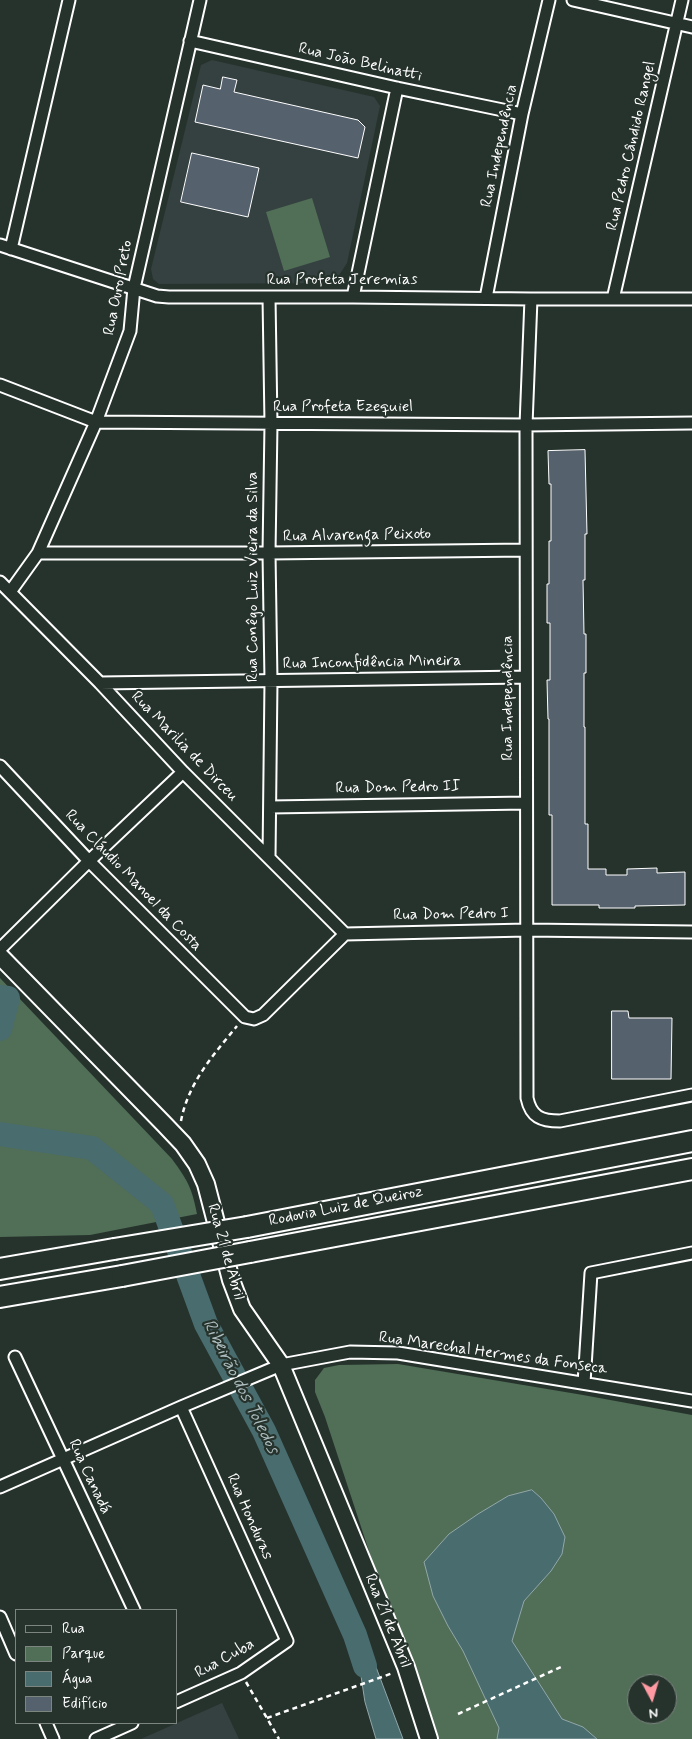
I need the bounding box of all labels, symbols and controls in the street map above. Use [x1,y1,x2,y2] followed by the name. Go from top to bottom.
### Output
[296,39,424,87] street label: Rua João Belinatti
[603,59,661,233] street label: Rua Pedro Cândido Rangel
[478,83,522,209] street label: Rua Independência
[100,239,138,337] street label: Rua Ouro Preto
[266,271,418,291] street label: Rua Profeta Jeremias
[273,398,413,418] street label: Rua Profeta Ezequiel
[244,472,264,682] street label: Rua Conêgo Luiz Vieira da Silva
[283,525,431,547] street label: Rua Alvarenga Peixoto
[499,635,519,761] street label: Rua Independência
[282,652,462,674] street label: Rua Inconfidência Mineira
[126,688,242,806] street label: Rua Marilia de Dirceu
[335,777,461,799] street label: Rua Dom Pedro II
[60,806,206,956] street label: Rua Cláudio Manoel da Costa
[393,904,509,926] street label: Rua Dom Pedro I
[267,1183,425,1231] street label: Rodovia Luiz de Queiroz
[202,1202,248,1302] street label: Rua 21 de Abril
[197,1316,283,1458] water label: Ribeirão dos Toledos
[377,1328,609,1380] street label: Rua Marechal Hermes da Fonseca
[63,1436,115,1518] street label: Rua Canadá
[221,1471,277,1563] street label: Rua Honduras
[360,1571,414,1671] street label: Rua 21 de Abril
[15,1609,178,1724] legend
[62,1619,85,1639] text: Rua
[192,1635,258,1683] street label: Rua Cuba
[62,1644,105,1664] text: Parque
[62,1669,92,1689] text: Água
[627,1674,677,1724] north arrow
[62,1694,107,1714] text: Edifício
[648,1703,659,1722] text: N

